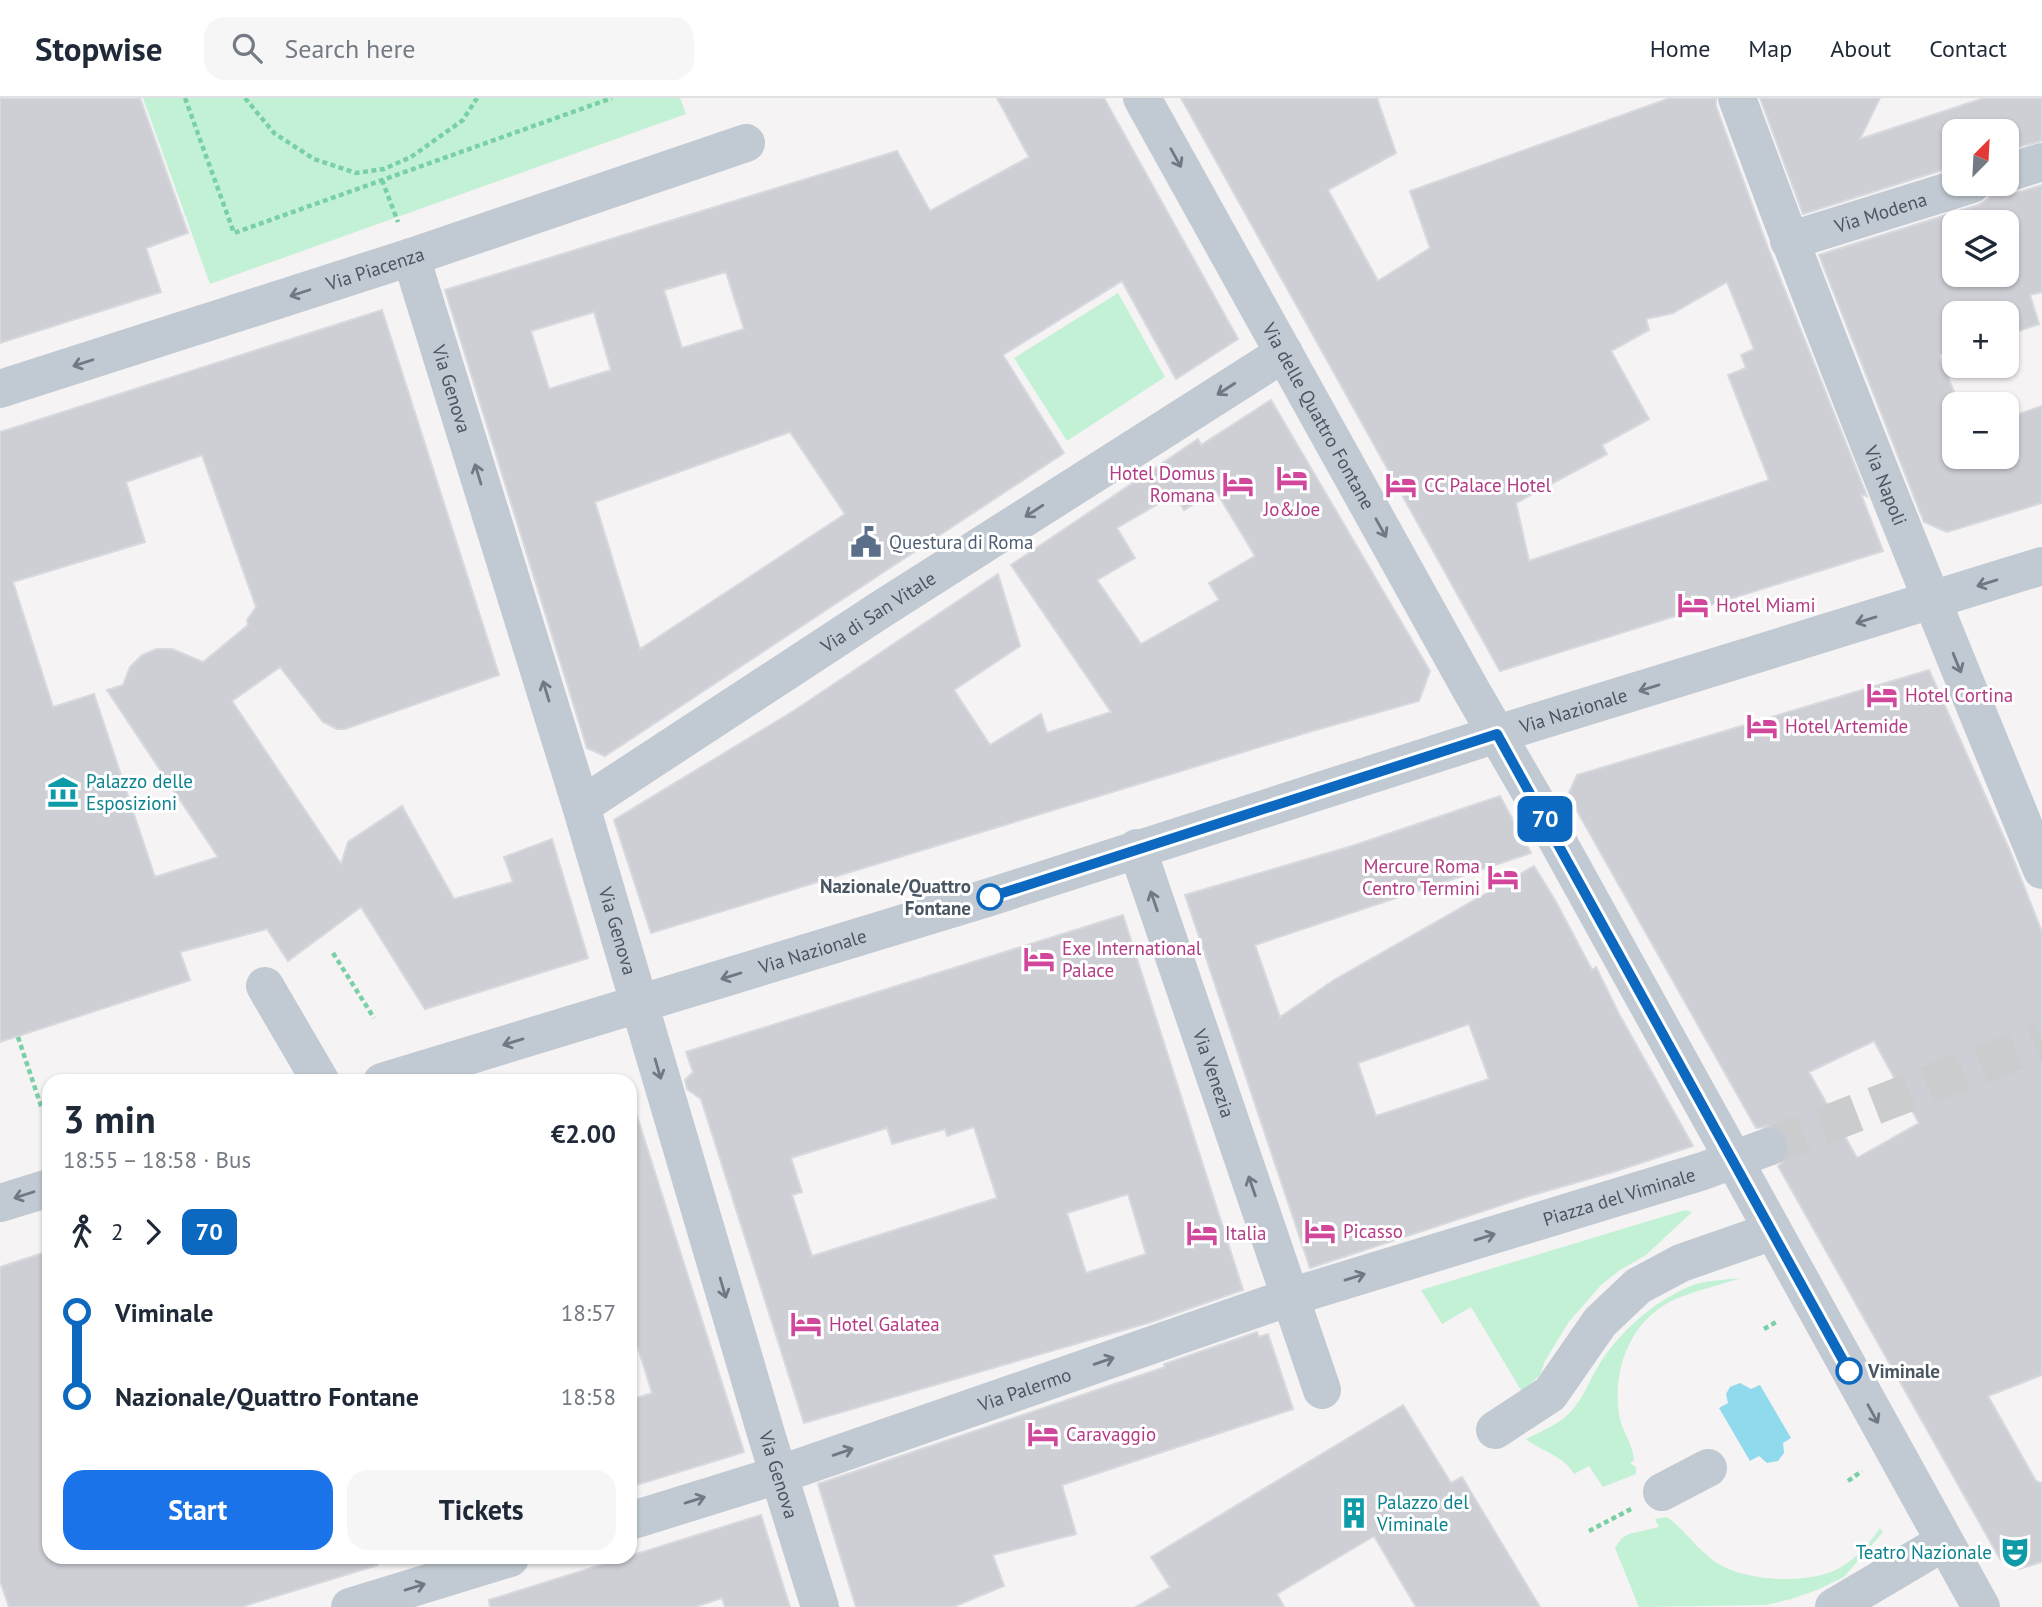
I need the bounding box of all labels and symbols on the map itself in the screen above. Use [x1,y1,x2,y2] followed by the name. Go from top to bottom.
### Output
[1942,119,2020,196] north arrow
[1169,147,1183,167] one-way arrow
[1831,187,1930,238] street label: Via Modena
[322,241,427,296] street label: Via Piacenza
[289,288,311,300] one-way arrow
[1257,318,1380,514] street label: Via delle Quattro Fontane
[427,341,477,436] street label: Via Genova
[73,358,95,371] one-way arrow
[1217,381,1236,396] one-way arrow
[1859,441,1912,529] street label: Via Napoli
[1109,461,1215,507] place label: Hotel Domus Romana
[1275,461,1309,495] hotel icon: Jo&Joe
[471,463,484,485] one-way arrow
[1221,467,1255,501] hotel icon: Hotel Domus Romana
[1384,468,1418,502] hotel icon: CC Palace Hotel
[1424,473,1552,497] place label: CC Palace Hotel
[1263,497,1320,521] place label: Jo&Joe
[1025,505,1045,519] one-way arrow
[1375,517,1388,538] one-way arrow
[849,525,883,559] public building icon: Questura di Roma
[889,530,1033,554] place label: Questura di Roma
[815,566,940,658] street label: Via di San Vitale
[1976,578,1998,591] one-way arrow
[1676,588,1710,622] hotel icon: Hotel Miami
[1716,593,1816,617] place label: Hotel Miami
[1856,615,1878,628] one-way arrow
[1952,652,1965,674] one-way arrow
[1865,678,1899,712] hotel icon: Hotel Cortina
[539,680,552,702] one-way arrow
[1638,682,1660,695] one-way arrow
[1516,683,1630,739] street label: Via Nazionale
[1905,683,2013,707] place label: Hotel Cortina
[1745,709,1779,743] hotel icon: Hotel Artemide
[1785,714,1908,738] place label: Hotel Artemide
[86,769,193,815] place label: Palazzo delle Esposizioni
[46,775,80,809] museum icon: Palazzo delle Esposizioni
[1514,796,1576,842] line badge: 70
[1362,854,1480,900] place label: Mercure Roma Centro Termini
[1486,860,1520,894] hotel icon: Mercure Roma Centro Termini
[820,874,971,920] place label: Nazionale/Quattro Fontane
[593,883,642,978] street label: Via Genova
[977,884,1003,910] marker: Nazionale/Quattro Fontane
[1147,891,1159,913] one-way arrow
[755,923,869,979] street label: Via Nazionale
[1062,936,1202,982] place label: Exe International Palace
[1022,942,1056,976] hotel icon: Exe International Palace
[720,970,742,983] one-way arrow
[1187,1025,1240,1121] street label: Via Venezia
[503,1037,525,1050] one-way arrow
[653,1058,666,1080] one-way arrow
[1540,1162,1698,1231] street label: Piazza del Viminale
[1245,1175,1257,1197] one-way arrow
[14,1190,36,1203] one-way arrow
[1303,1214,1337,1248] hotel icon: Picasso
[1185,1216,1219,1250] hotel icon: Italia
[1343,1219,1403,1243] place label: Picasso
[1225,1221,1266,1245] place label: Italia
[1474,1230,1496,1243] one-way arrow
[1343,1270,1365,1282] one-way arrow
[717,1276,730,1298] one-way arrow
[789,1307,823,1341] hotel icon: Hotel Galatea
[829,1312,940,1336] place label: Hotel Galatea
[1092,1354,1114,1366] one-way arrow
[1836,1358,1862,1384] marker: Viminale
[1867,1359,1940,1383] place label: Viminale
[974,1362,1074,1417] street label: Via Palermo
[1866,1403,1880,1423] one-way arrow
[1026,1417,1060,1451] hotel icon: Caravaggio
[1066,1422,1156,1446] place label: Caravaggio
[754,1427,804,1522] street label: Via Genova
[831,1445,853,1457] one-way arrow
[1376,1490,1469,1536] place label: Palazzo del Viminale
[684,1493,706,1506] one-way arrow
[1337,1496,1371,1530] building icon: Palazzo del Viminale
[1998,1535,2032,1569] theatre icon: Teatro Nazionale
[1856,1540,1992,1564] place label: Teatro Nazionale
[404,1579,426,1592] one-way arrow

